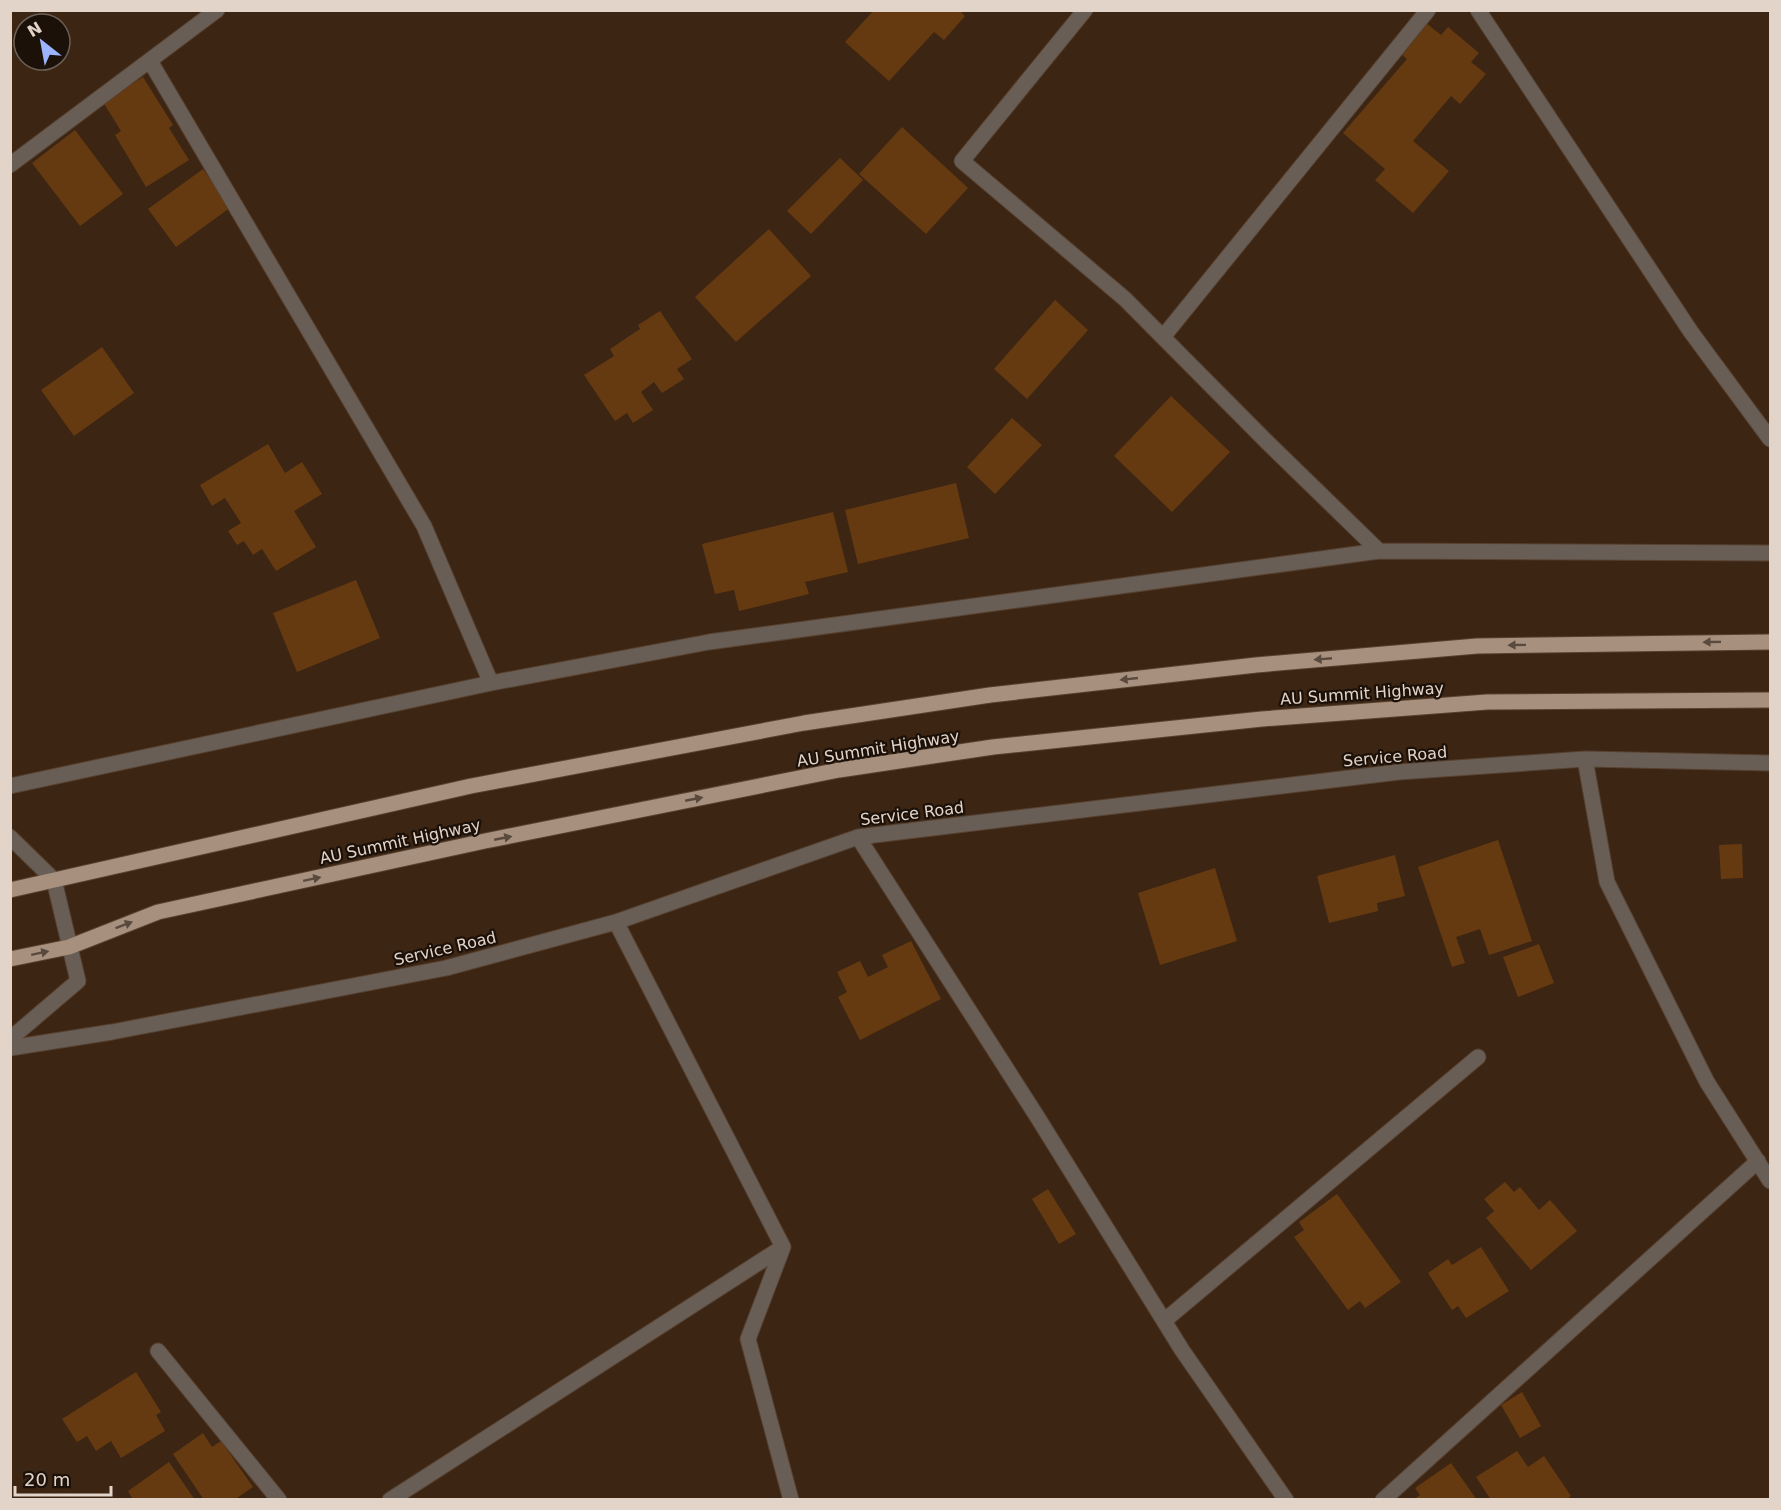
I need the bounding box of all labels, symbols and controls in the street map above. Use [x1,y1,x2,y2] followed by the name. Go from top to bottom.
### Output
[12,12,72,72] north arrow
[24,18,45,41] text: N
[1703,638,1722,647] one-way arrow
[1508,640,1527,650] one-way arrow
[1313,655,1332,664] one-way arrow
[1119,675,1138,684] one-way arrow
[1279,678,1445,709] street label: AU Summit Highway
[796,726,961,771] street label: AU Summit Highway
[1342,742,1448,771] street label: Service Road
[685,794,704,803] one-way arrow
[859,798,965,829] street label: Service Road
[318,815,482,868] street label: AU Summit Highway
[494,833,513,842] one-way arrow
[303,873,322,883] one-way arrow
[115,920,133,930] one-way arrow
[392,927,498,969] street label: Service Road
[31,948,50,957] one-way arrow
[15,1459,111,1497] scale bar
[24,1469,70,1490] text: 20 m

